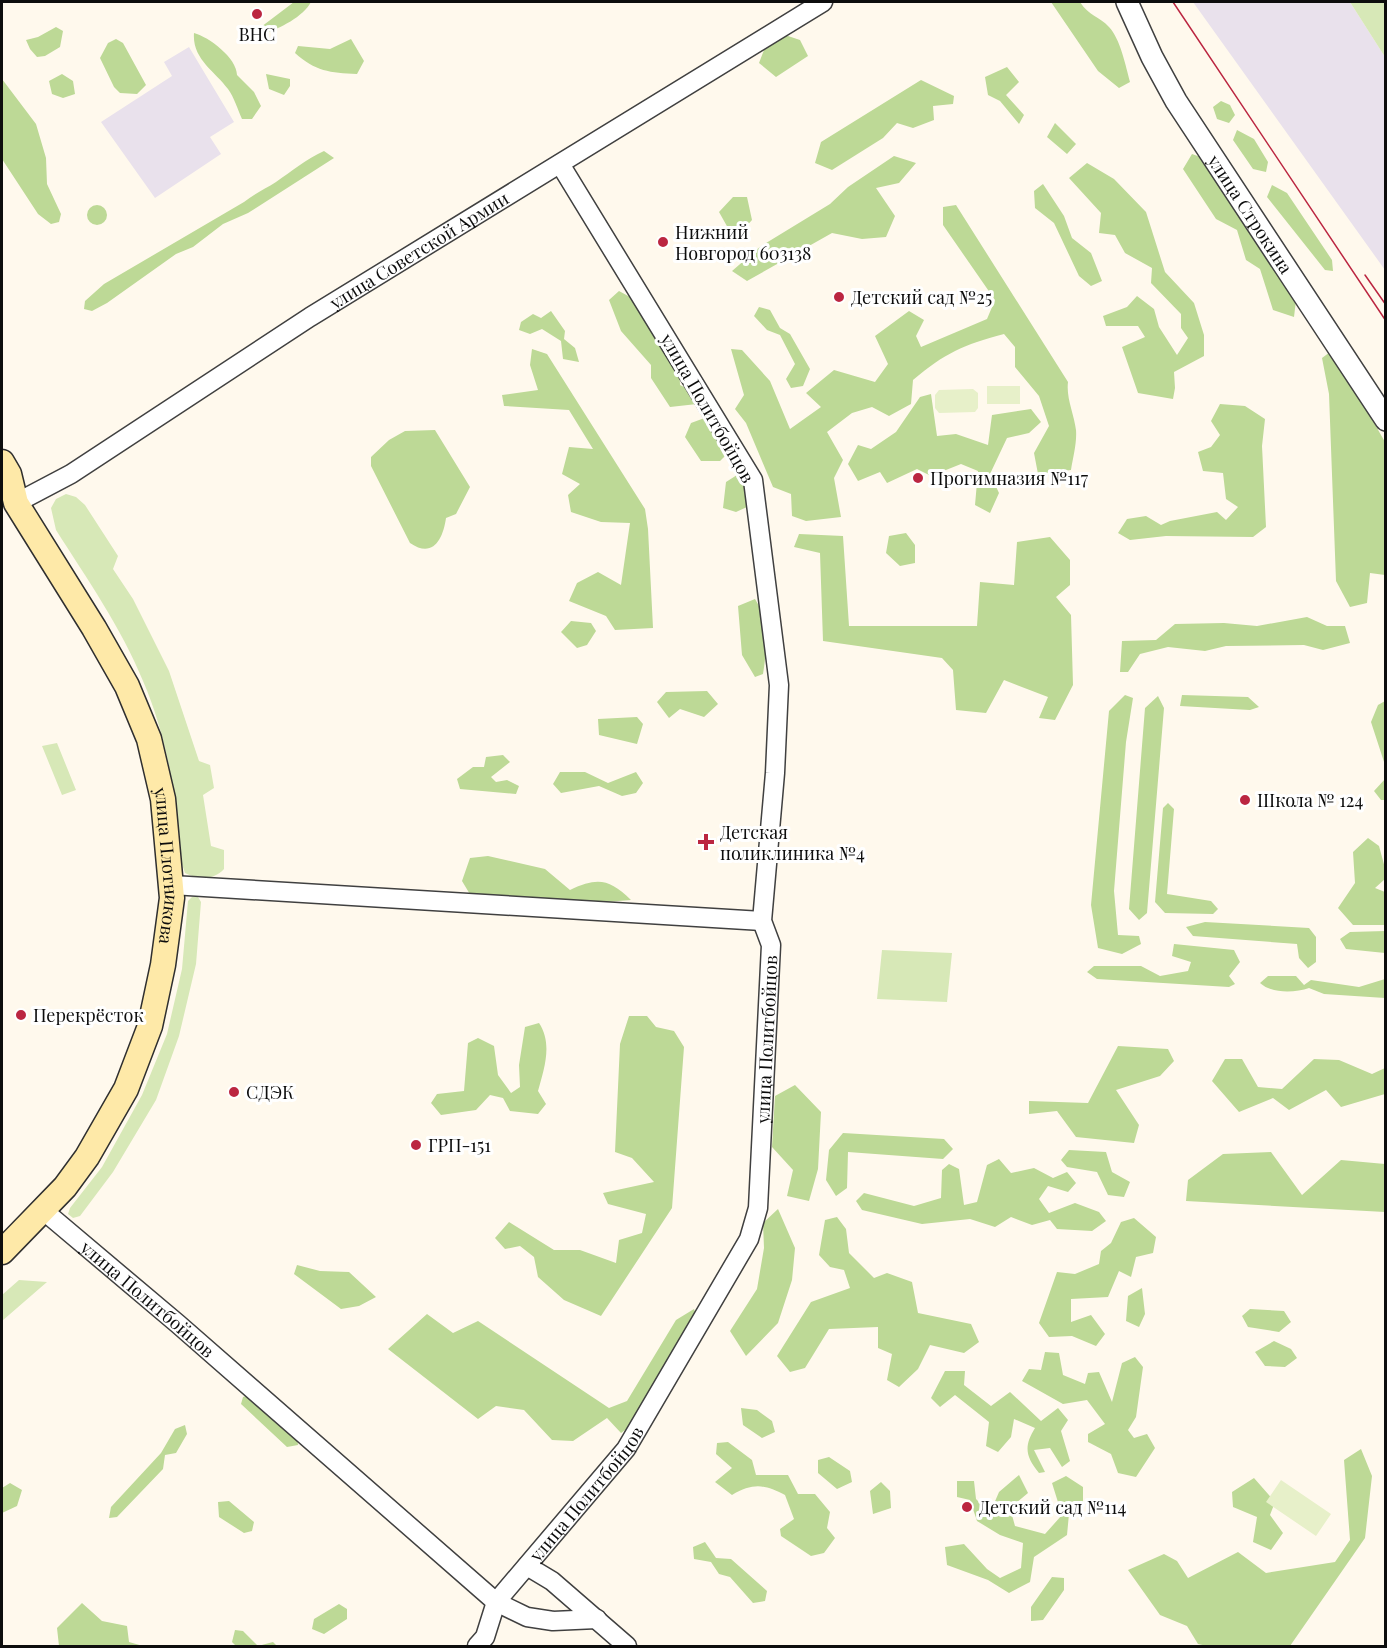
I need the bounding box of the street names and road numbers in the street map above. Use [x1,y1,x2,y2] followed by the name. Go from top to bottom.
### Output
[1202,149,1298,278] street label: улица Строкина
[324,186,513,315] street label: улица Советской Армии
[655,328,761,487] street label: улица Политбойцов
[148,784,184,946] street label: улица Плотникова
[750,954,782,1125] street label: улица Политбойцов
[75,1235,220,1363] street label: улица Политбойцов
[523,1421,649,1567] street label: улица Политбойцов

